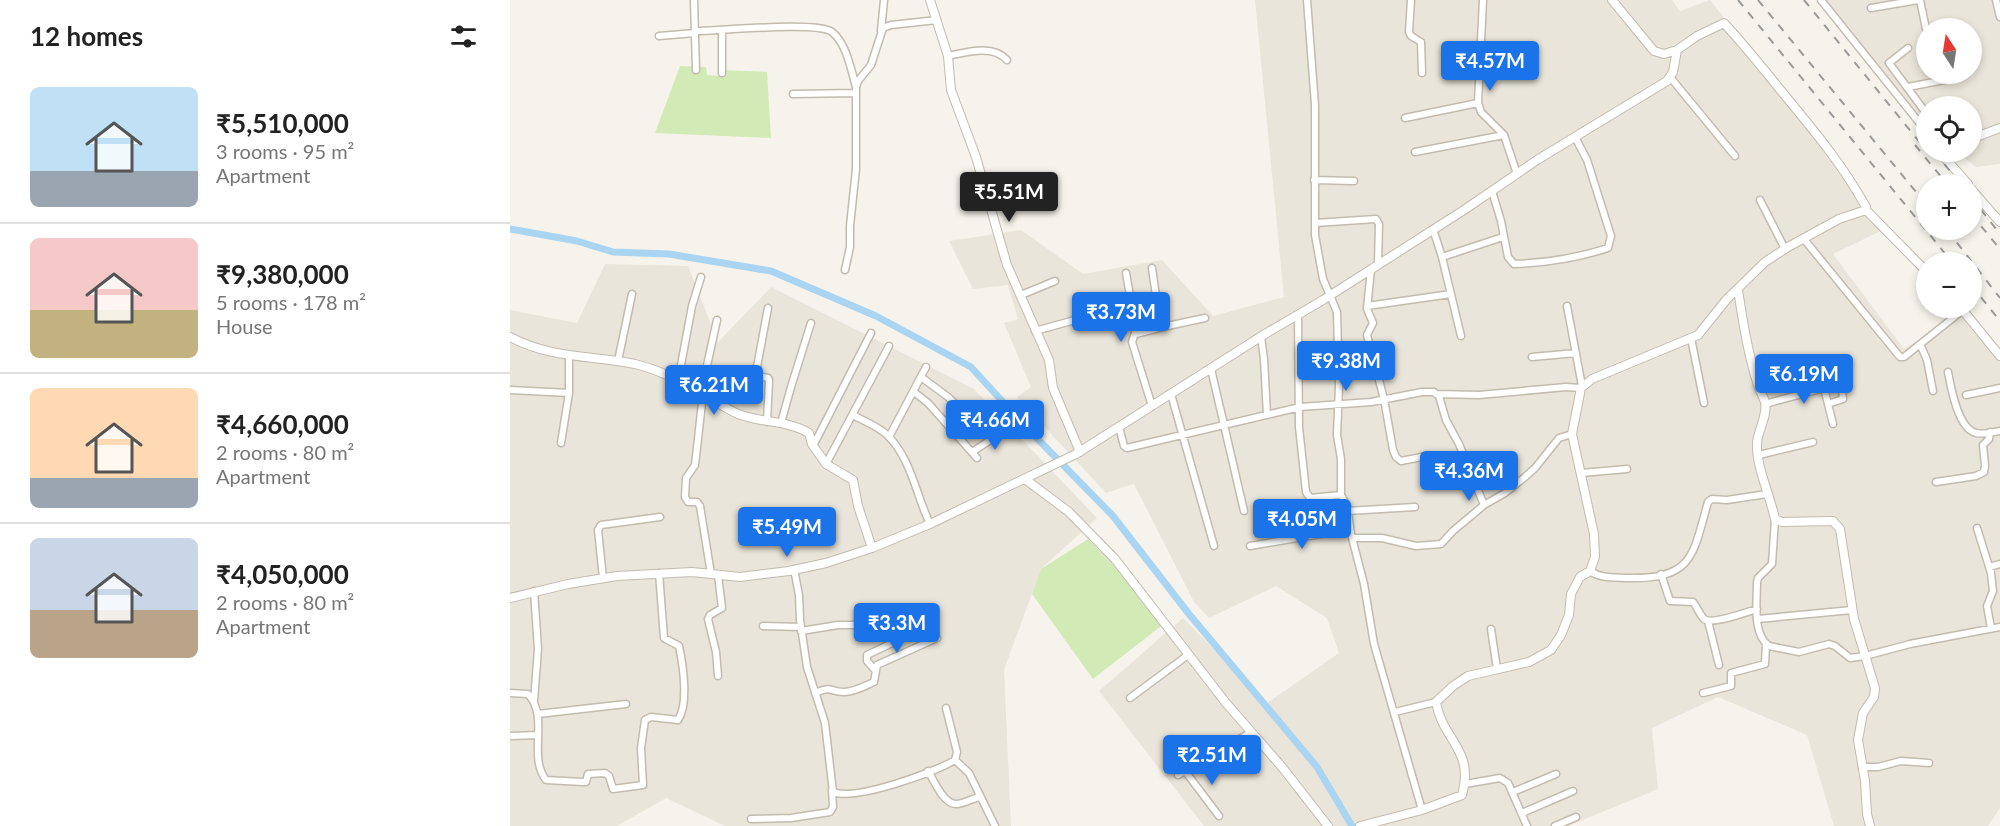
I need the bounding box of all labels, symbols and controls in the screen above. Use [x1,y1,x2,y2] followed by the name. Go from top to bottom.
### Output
[1916,18,1982,84] north arrow
[1916,18,1982,318] map controls
[30,20,143,52] text: 12 homes
[447,20,480,53] icon: filters
[1441,41,1539,92] pin: ₹4.57M
[1455,48,1525,72] text: ₹4.57M
[1916,96,1982,162] button: locate
[216,107,349,139] text: ₹5,510,000
[78,111,150,183] icon: home
[216,139,354,163] text: 3 rooms · 95 m²
[216,163,310,187] text: Apartment
[960,172,1058,223] pin: ₹5.51M
[1916,174,1982,240] button: +
[974,179,1044,203] text: ₹5.51M
[1916,252,1982,318] button: −
[216,258,349,290] text: ₹9,380,000
[78,262,150,334] icon: home
[216,290,366,314] text: 5 rooms · 178 m²
[1072,292,1170,343] pin: ₹3.73M
[1086,299,1156,323] text: ₹3.73M
[216,314,273,338] text: House
[1297,341,1395,392] pin: ₹9.38M
[1311,348,1381,372] text: ₹9.38M
[1755,354,1853,405] pin: ₹6.19M
[1769,361,1839,385] text: ₹6.19M
[665,365,763,416] pin: ₹6.21M
[679,372,749,396] text: ₹6.21M
[946,400,1044,451] pin: ₹4.66M
[960,407,1030,431] text: ₹4.66M
[216,408,349,440] text: ₹4,660,000
[78,412,150,484] icon: home
[216,440,354,464] text: 2 rooms · 80 m²
[1420,451,1518,502] pin: ₹4.36M
[1434,458,1504,482] text: ₹4.36M
[216,464,310,488] text: Apartment
[1253,499,1351,550] pin: ₹4.05M
[1267,506,1337,530] text: ₹4.05M
[738,507,836,558] pin: ₹5.49M
[752,514,822,538] text: ₹5.49M
[216,558,349,590] text: ₹4,050,000
[78,562,150,634] icon: home
[216,590,354,614] text: 2 rooms · 80 m²
[855,603,939,654] pin: ₹3.3M
[868,610,926,634] text: ₹3.3M
[216,614,310,638] text: Apartment
[1163,735,1261,786] pin: ₹2.51M
[1177,742,1247,766] text: ₹2.51M

